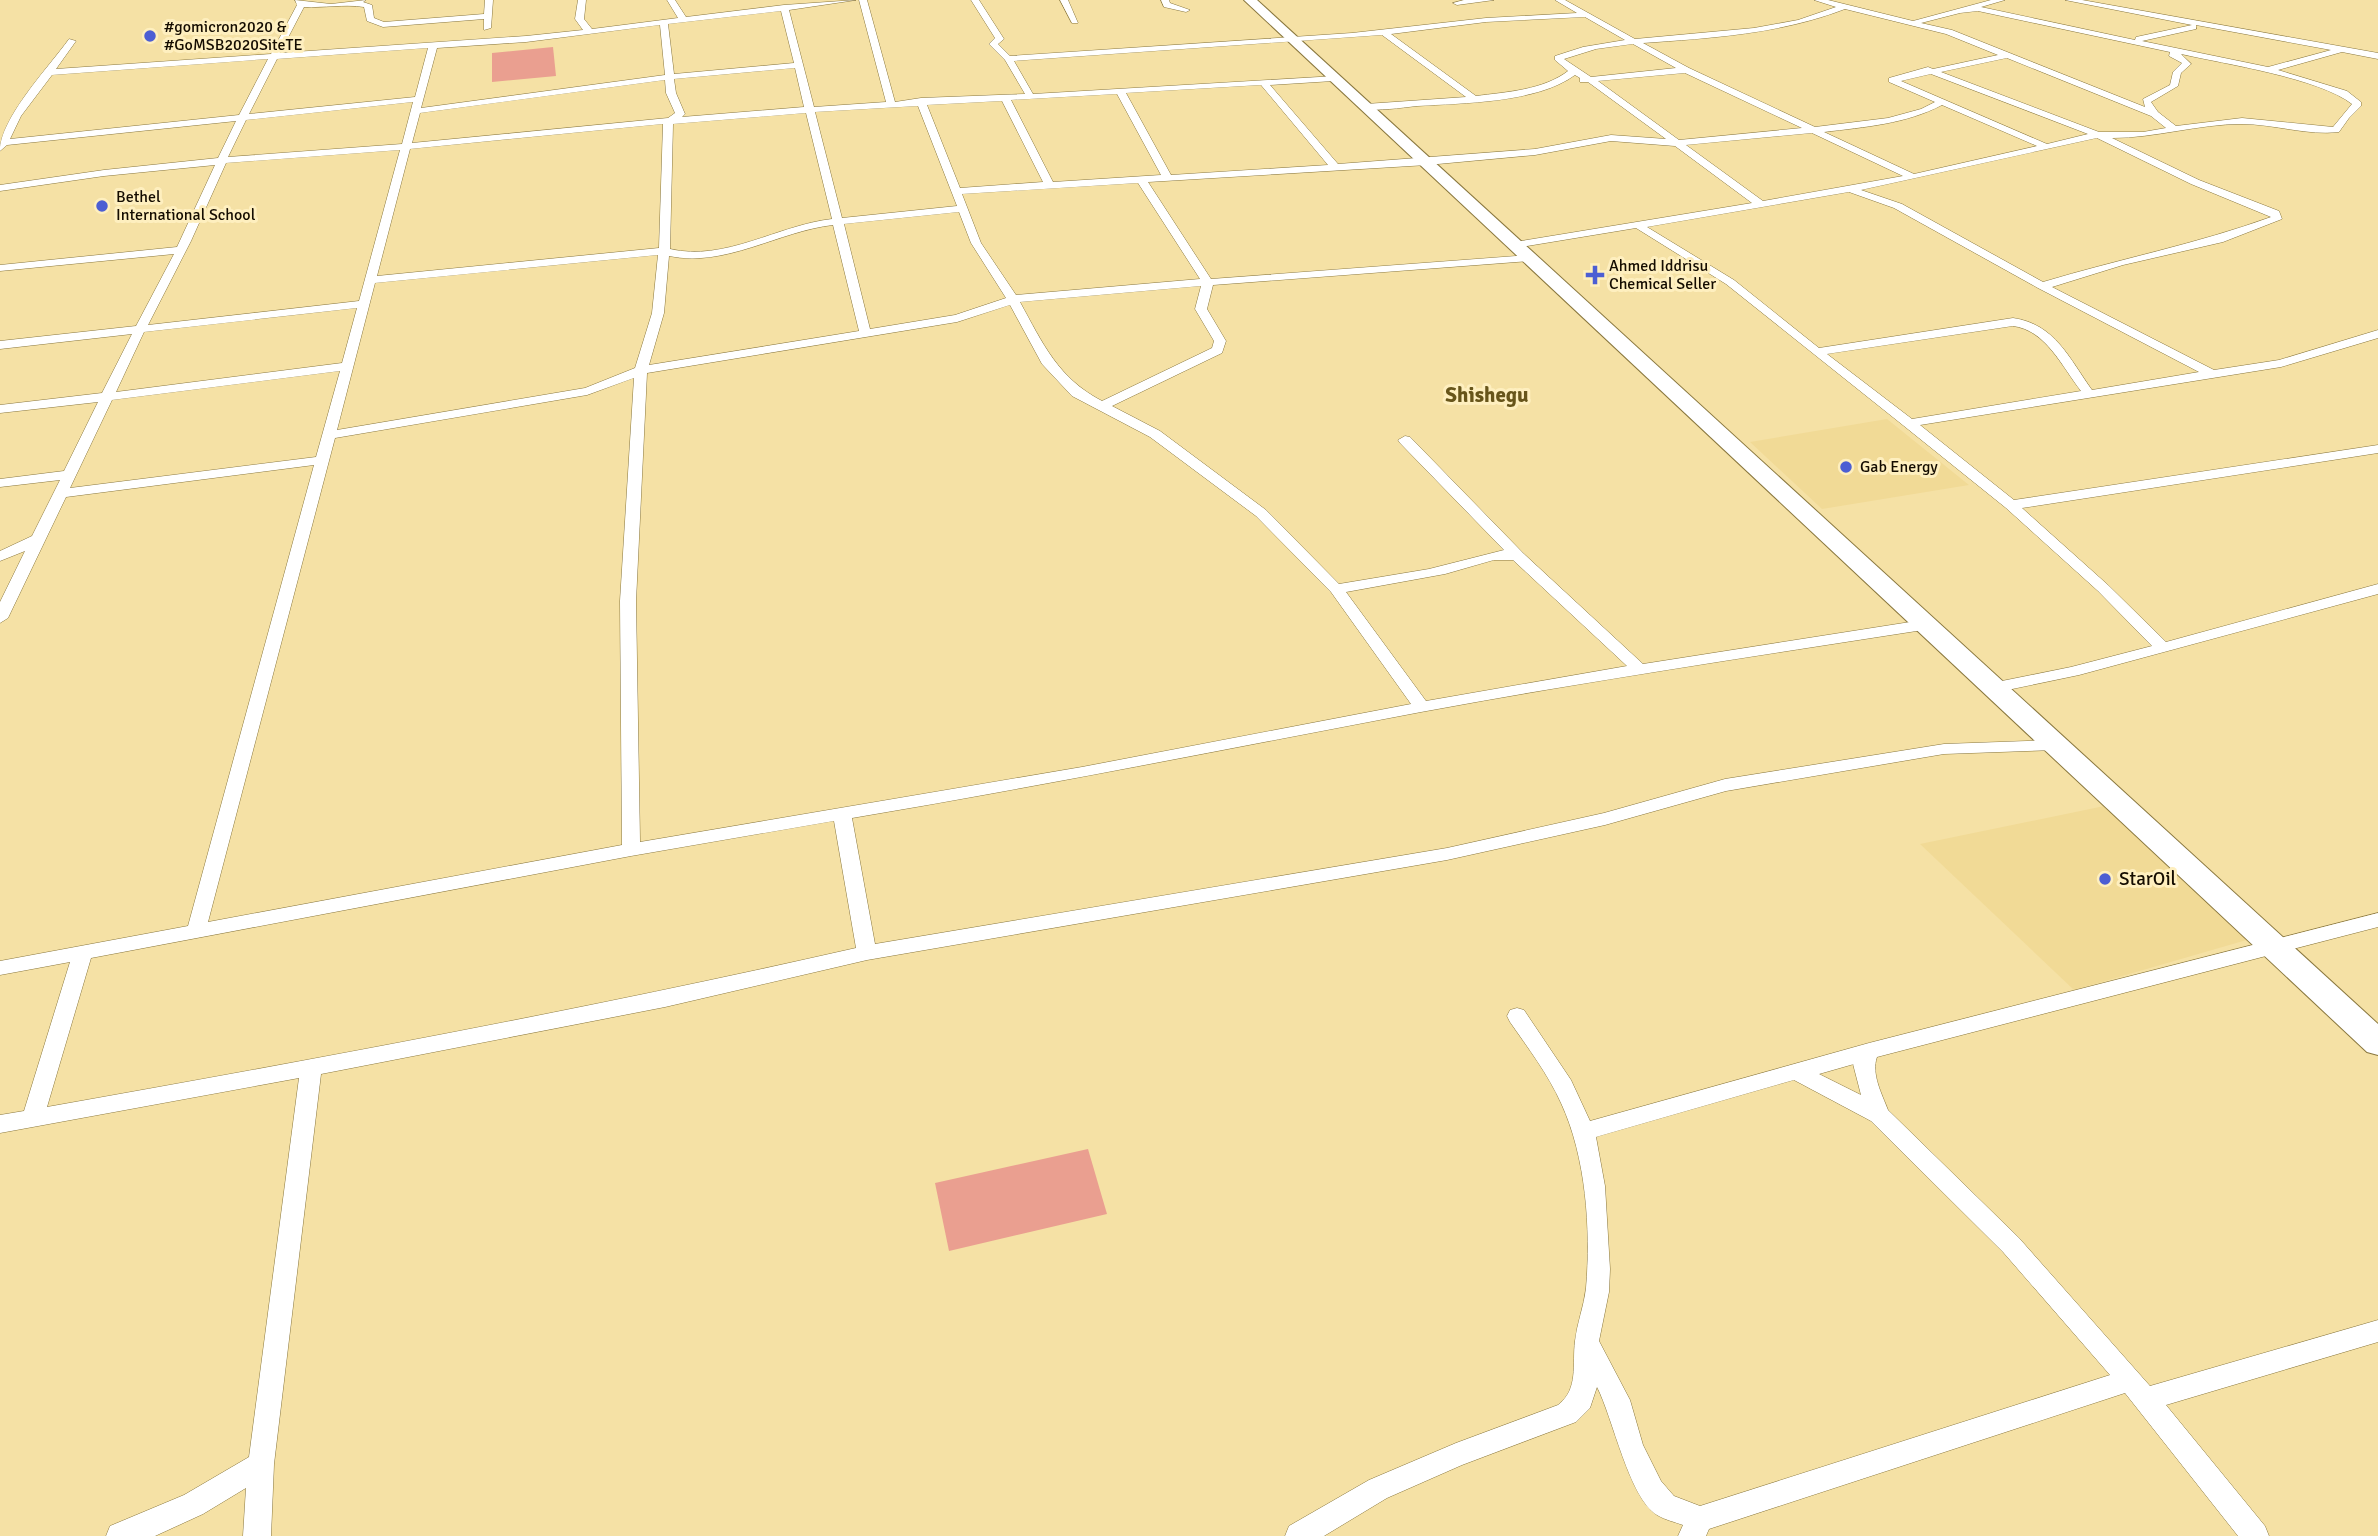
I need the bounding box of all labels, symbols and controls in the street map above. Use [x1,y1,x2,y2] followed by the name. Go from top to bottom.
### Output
[164,17,303,55] place label: #gomicron2020 & #GoMSB2020SiteTE
[142,28,158,44] marker: #gomicron2020 & #GoMSB2020SiteTE
[116,187,256,225] place label: Bethel International School
[94,198,110,214] marker: Bethel International School
[1609,256,1716,294] place label: Ahmed Iddrisu Chemical Seller
[1587,267,1603,283] marker: Ahmed Iddrisu Chemical Seller
[1445,382,1529,408] district label: Shishegu
[1860,457,1938,477] place label: Gab Energy
[1838,459,1854,475] marker: Gab Energy
[2119,867,2176,891] place label: StarOil
[2097,871,2113,887] marker: StarOil

